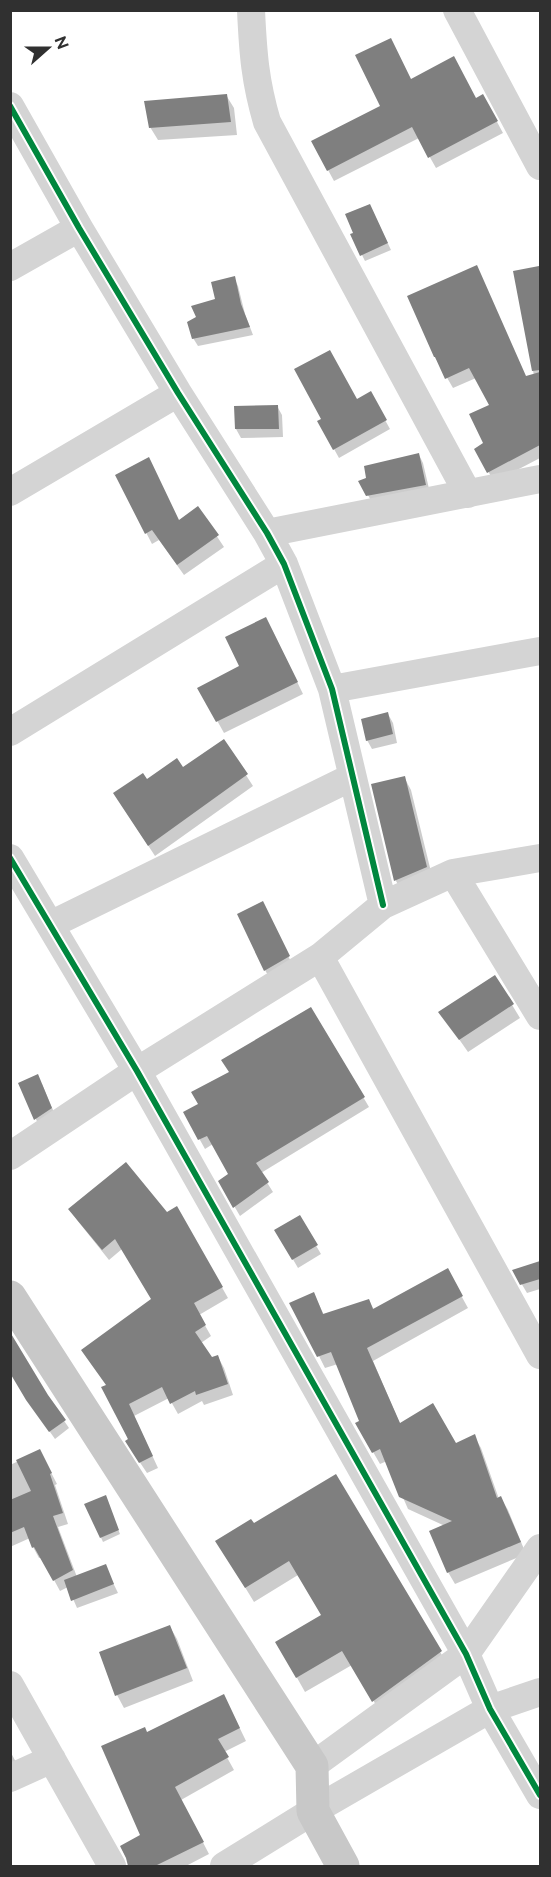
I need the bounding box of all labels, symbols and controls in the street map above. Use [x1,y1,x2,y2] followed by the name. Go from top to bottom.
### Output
[18,18,78,78] north arrow
[50,34,73,52] text: N

